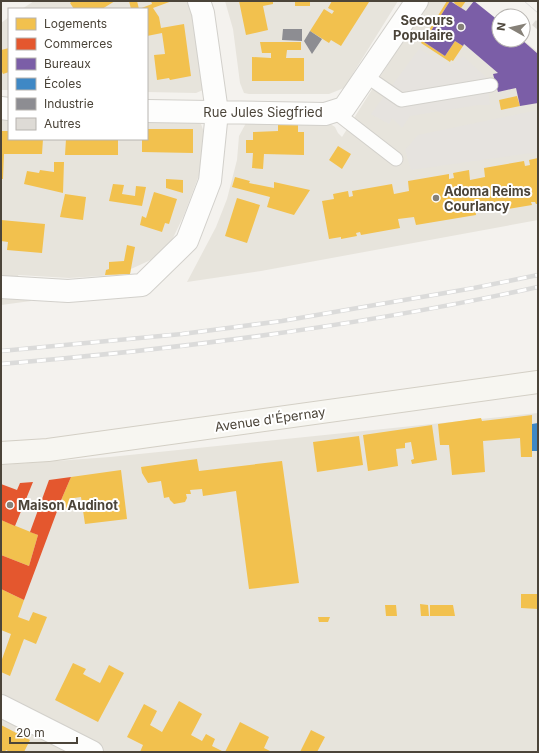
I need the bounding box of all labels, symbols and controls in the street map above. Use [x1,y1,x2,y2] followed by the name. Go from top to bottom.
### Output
[8,8,148,140] legend
[491,8,531,48] north arrow
[393,12,453,43] place label: Secours Populaire
[44,16,107,31] text: Logements
[494,21,509,32] text: N
[456,22,466,32] marker: Secours Populaire
[44,36,112,51] text: Commerces
[44,56,91,71] text: Bureaux
[44,76,82,91] text: Écoles
[44,96,94,111] text: Industrie
[203,104,323,120] street label: Rue Jules Siegfried
[44,116,81,131] text: Autres
[444,183,531,214] place label: Adoma Reims Courlancy
[431,193,441,203] marker: Adoma Reims Courlancy
[214,403,326,435] street label: Avenue d'Épernay
[18,497,118,513] place label: Maison Audinot
[5,500,15,510] marker: Maison Audinot
[10,719,77,745] scale bar
[16,725,45,740] text: 20 m

